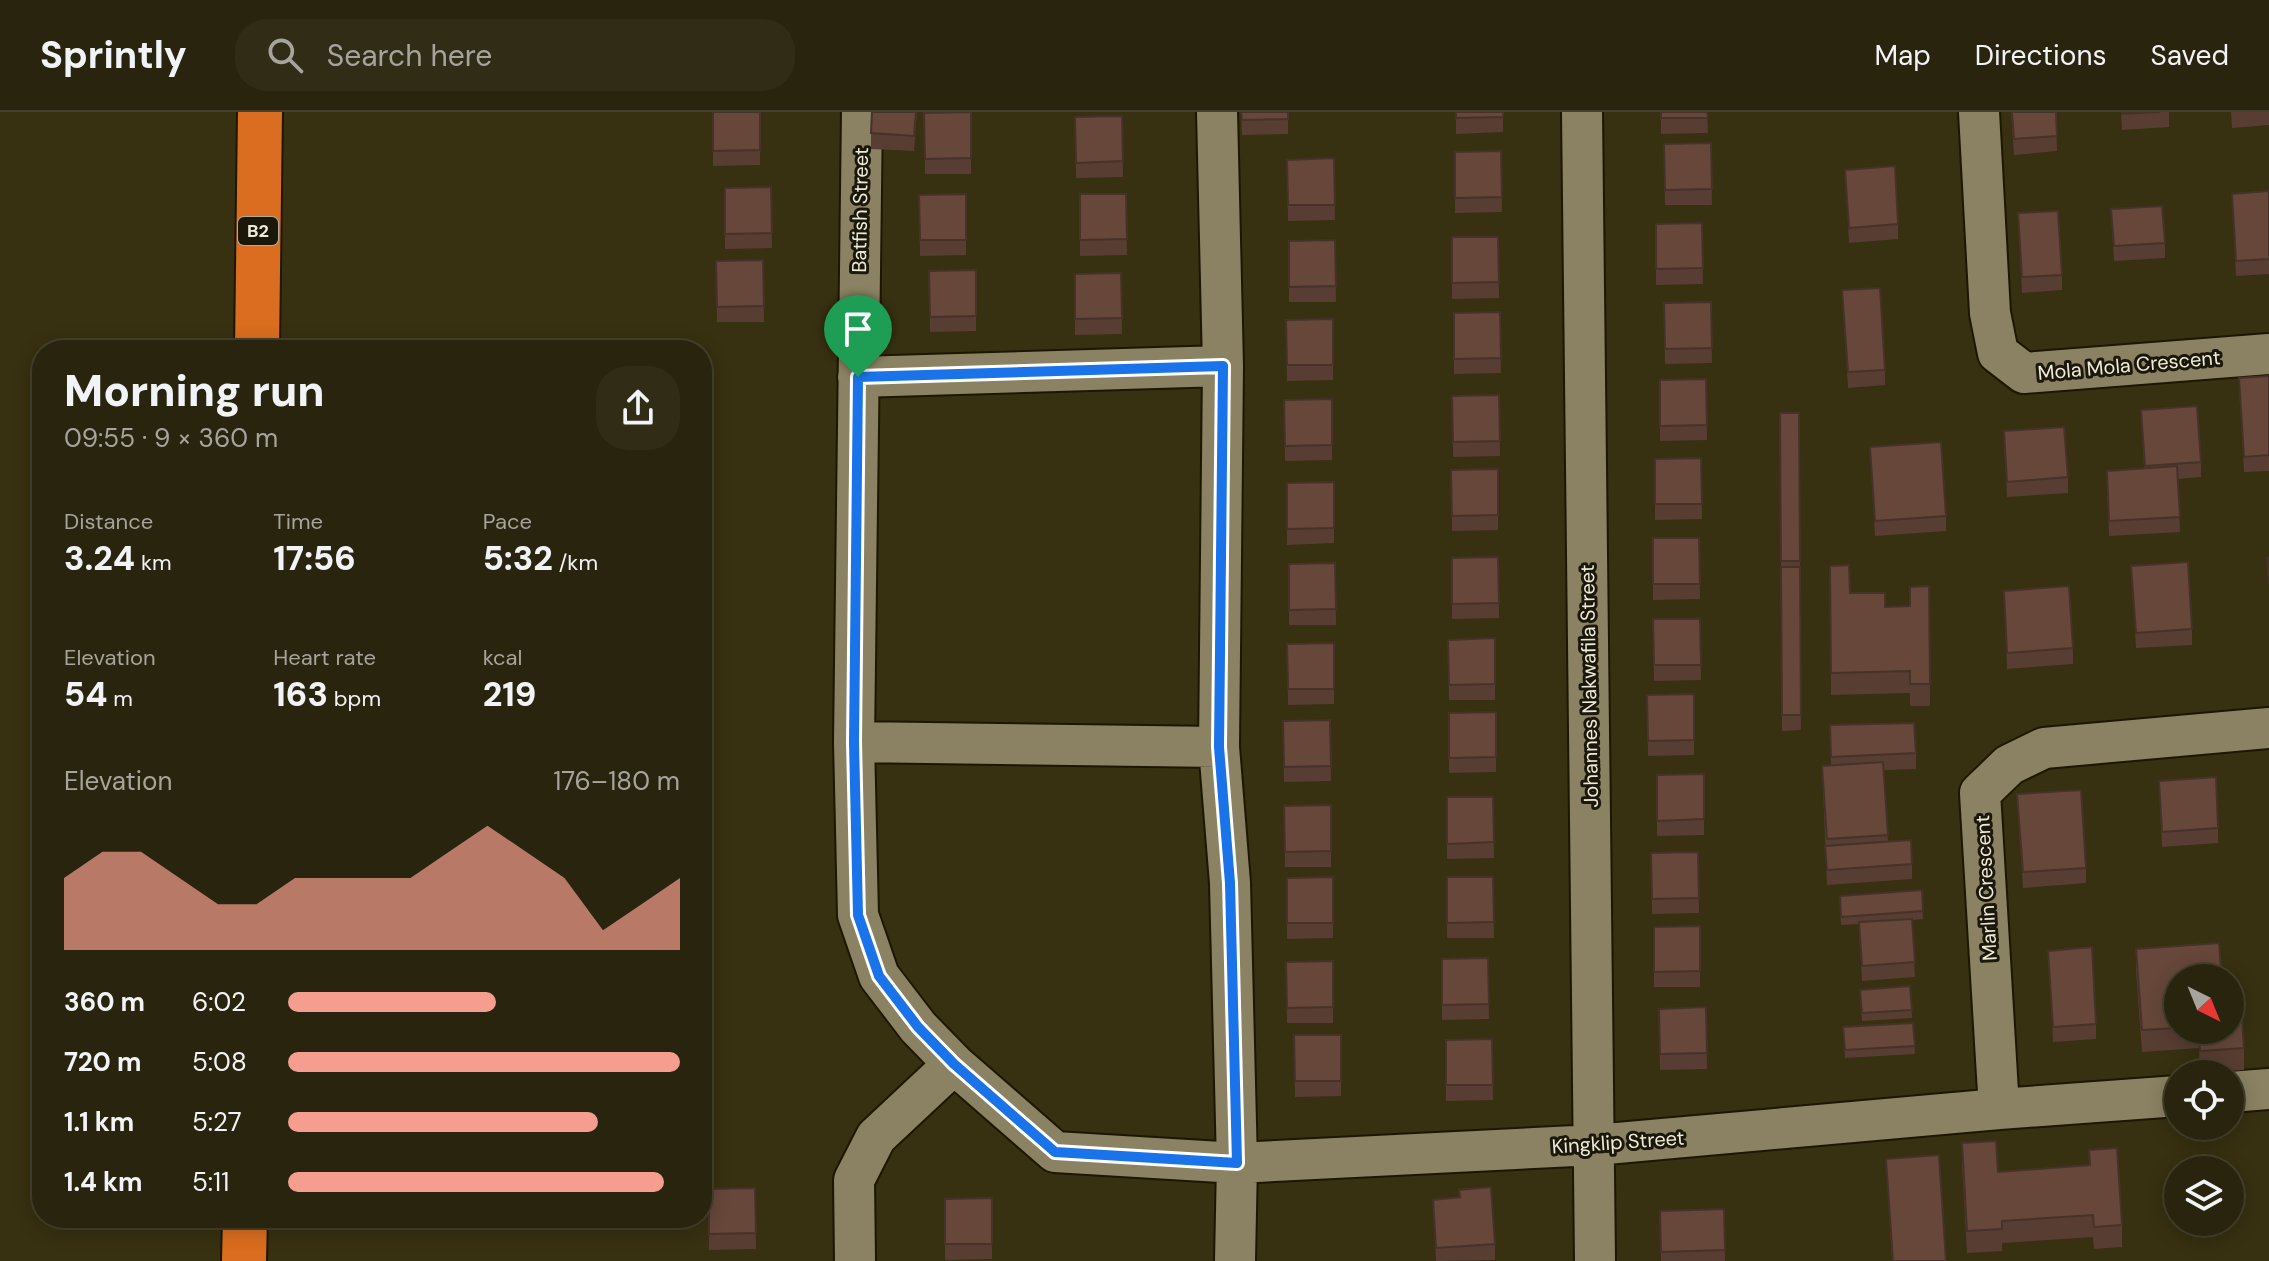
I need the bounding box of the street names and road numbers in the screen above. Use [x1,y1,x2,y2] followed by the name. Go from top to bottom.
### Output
[846,147,874,273] street label: Batfish Street
[238,217,278,245] road number: B2
[2036,344,2222,386] street label: Mola Mola Crescent
[1574,564,1604,808] street label: Johannes Nakwafila Street
[1969,814,2003,962] street label: Marlin Crescent
[1551,1124,1685,1160] street label: Kingklip Street

